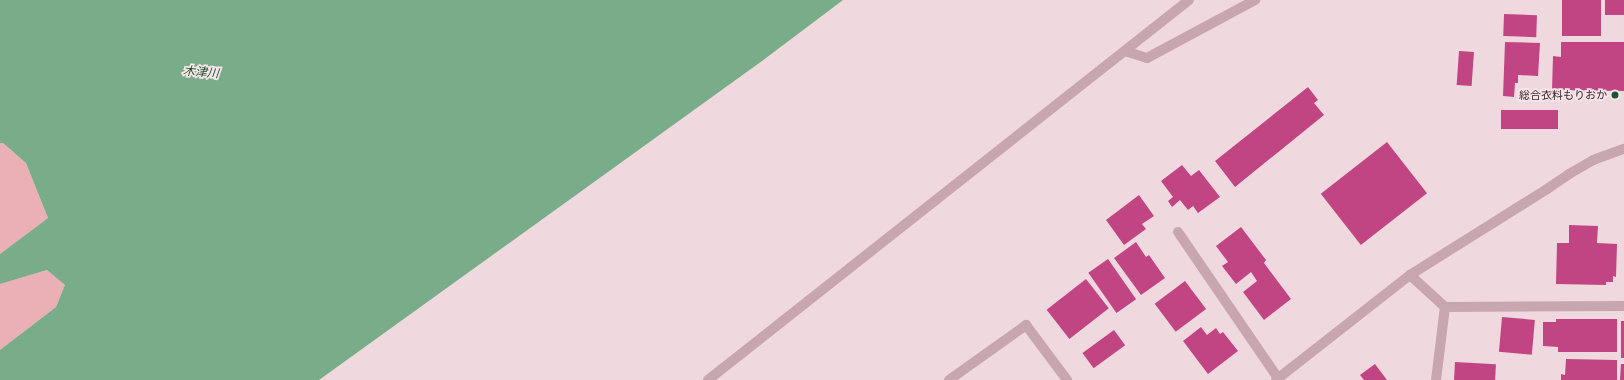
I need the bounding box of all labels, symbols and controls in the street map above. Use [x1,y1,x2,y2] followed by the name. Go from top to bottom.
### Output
[182,63,220,81] water label: 木津川
[1519,88,1607,102] place label: 総合衣料もりおか
[1610,90,1620,100] marker: 総合衣料もりおか

